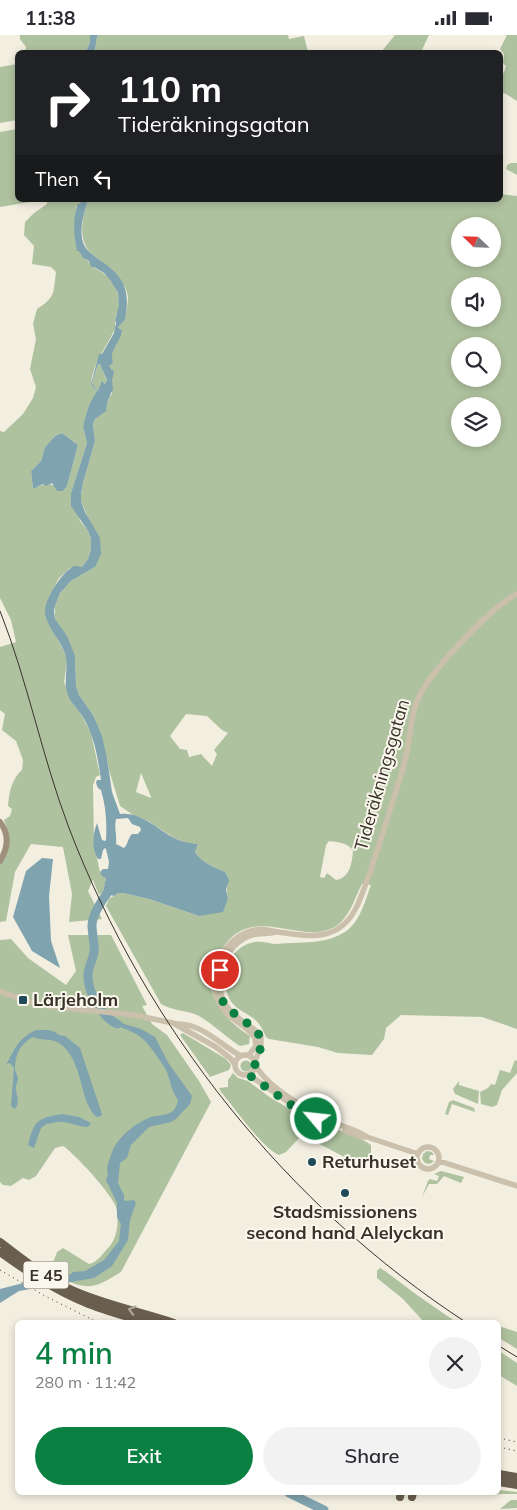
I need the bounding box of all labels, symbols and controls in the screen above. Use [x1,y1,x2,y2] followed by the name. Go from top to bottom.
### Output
[25,6,75,30] text: 11:38
[118,67,222,111] text: 110 m
[35,70,100,135] icon: right
[118,110,310,138] text: Tideräkningsgatan
[89,165,117,193] icon: left
[35,167,79,191] text: Then
[451,217,501,267] north arrow
[451,217,501,447] map controls
[451,277,501,327] button: sound
[451,337,501,387] button: search
[451,397,501,447] button: layers
[349,696,414,853] street label: Tideräkningsgatan
[199,949,241,991] pin
[206,956,234,984] icon: arrive
[33,988,118,1011] place label: Lärjeholm
[17,994,29,1006] marker: Lärjeholm
[289,1092,341,1144] position arrow
[322,1150,416,1173] place label: Returhuset
[306,1156,318,1168] marker: Returhuset
[339,1187,351,1199] marker: Stadsmissionens second hand Alelyckan
[246,1200,444,1244] place label: Stadsmissionens second hand Alelyckan
[23,1261,68,1289] road number: E 45
[128,1306,137,1316] one-way arrow
[35,1334,113,1372] text: 4 min
[429,1337,481,1389] button: close
[35,1372,136,1392] text: 280 m · 11:42
[35,1427,253,1485] button: Exit
[263,1427,481,1485] button: Share

